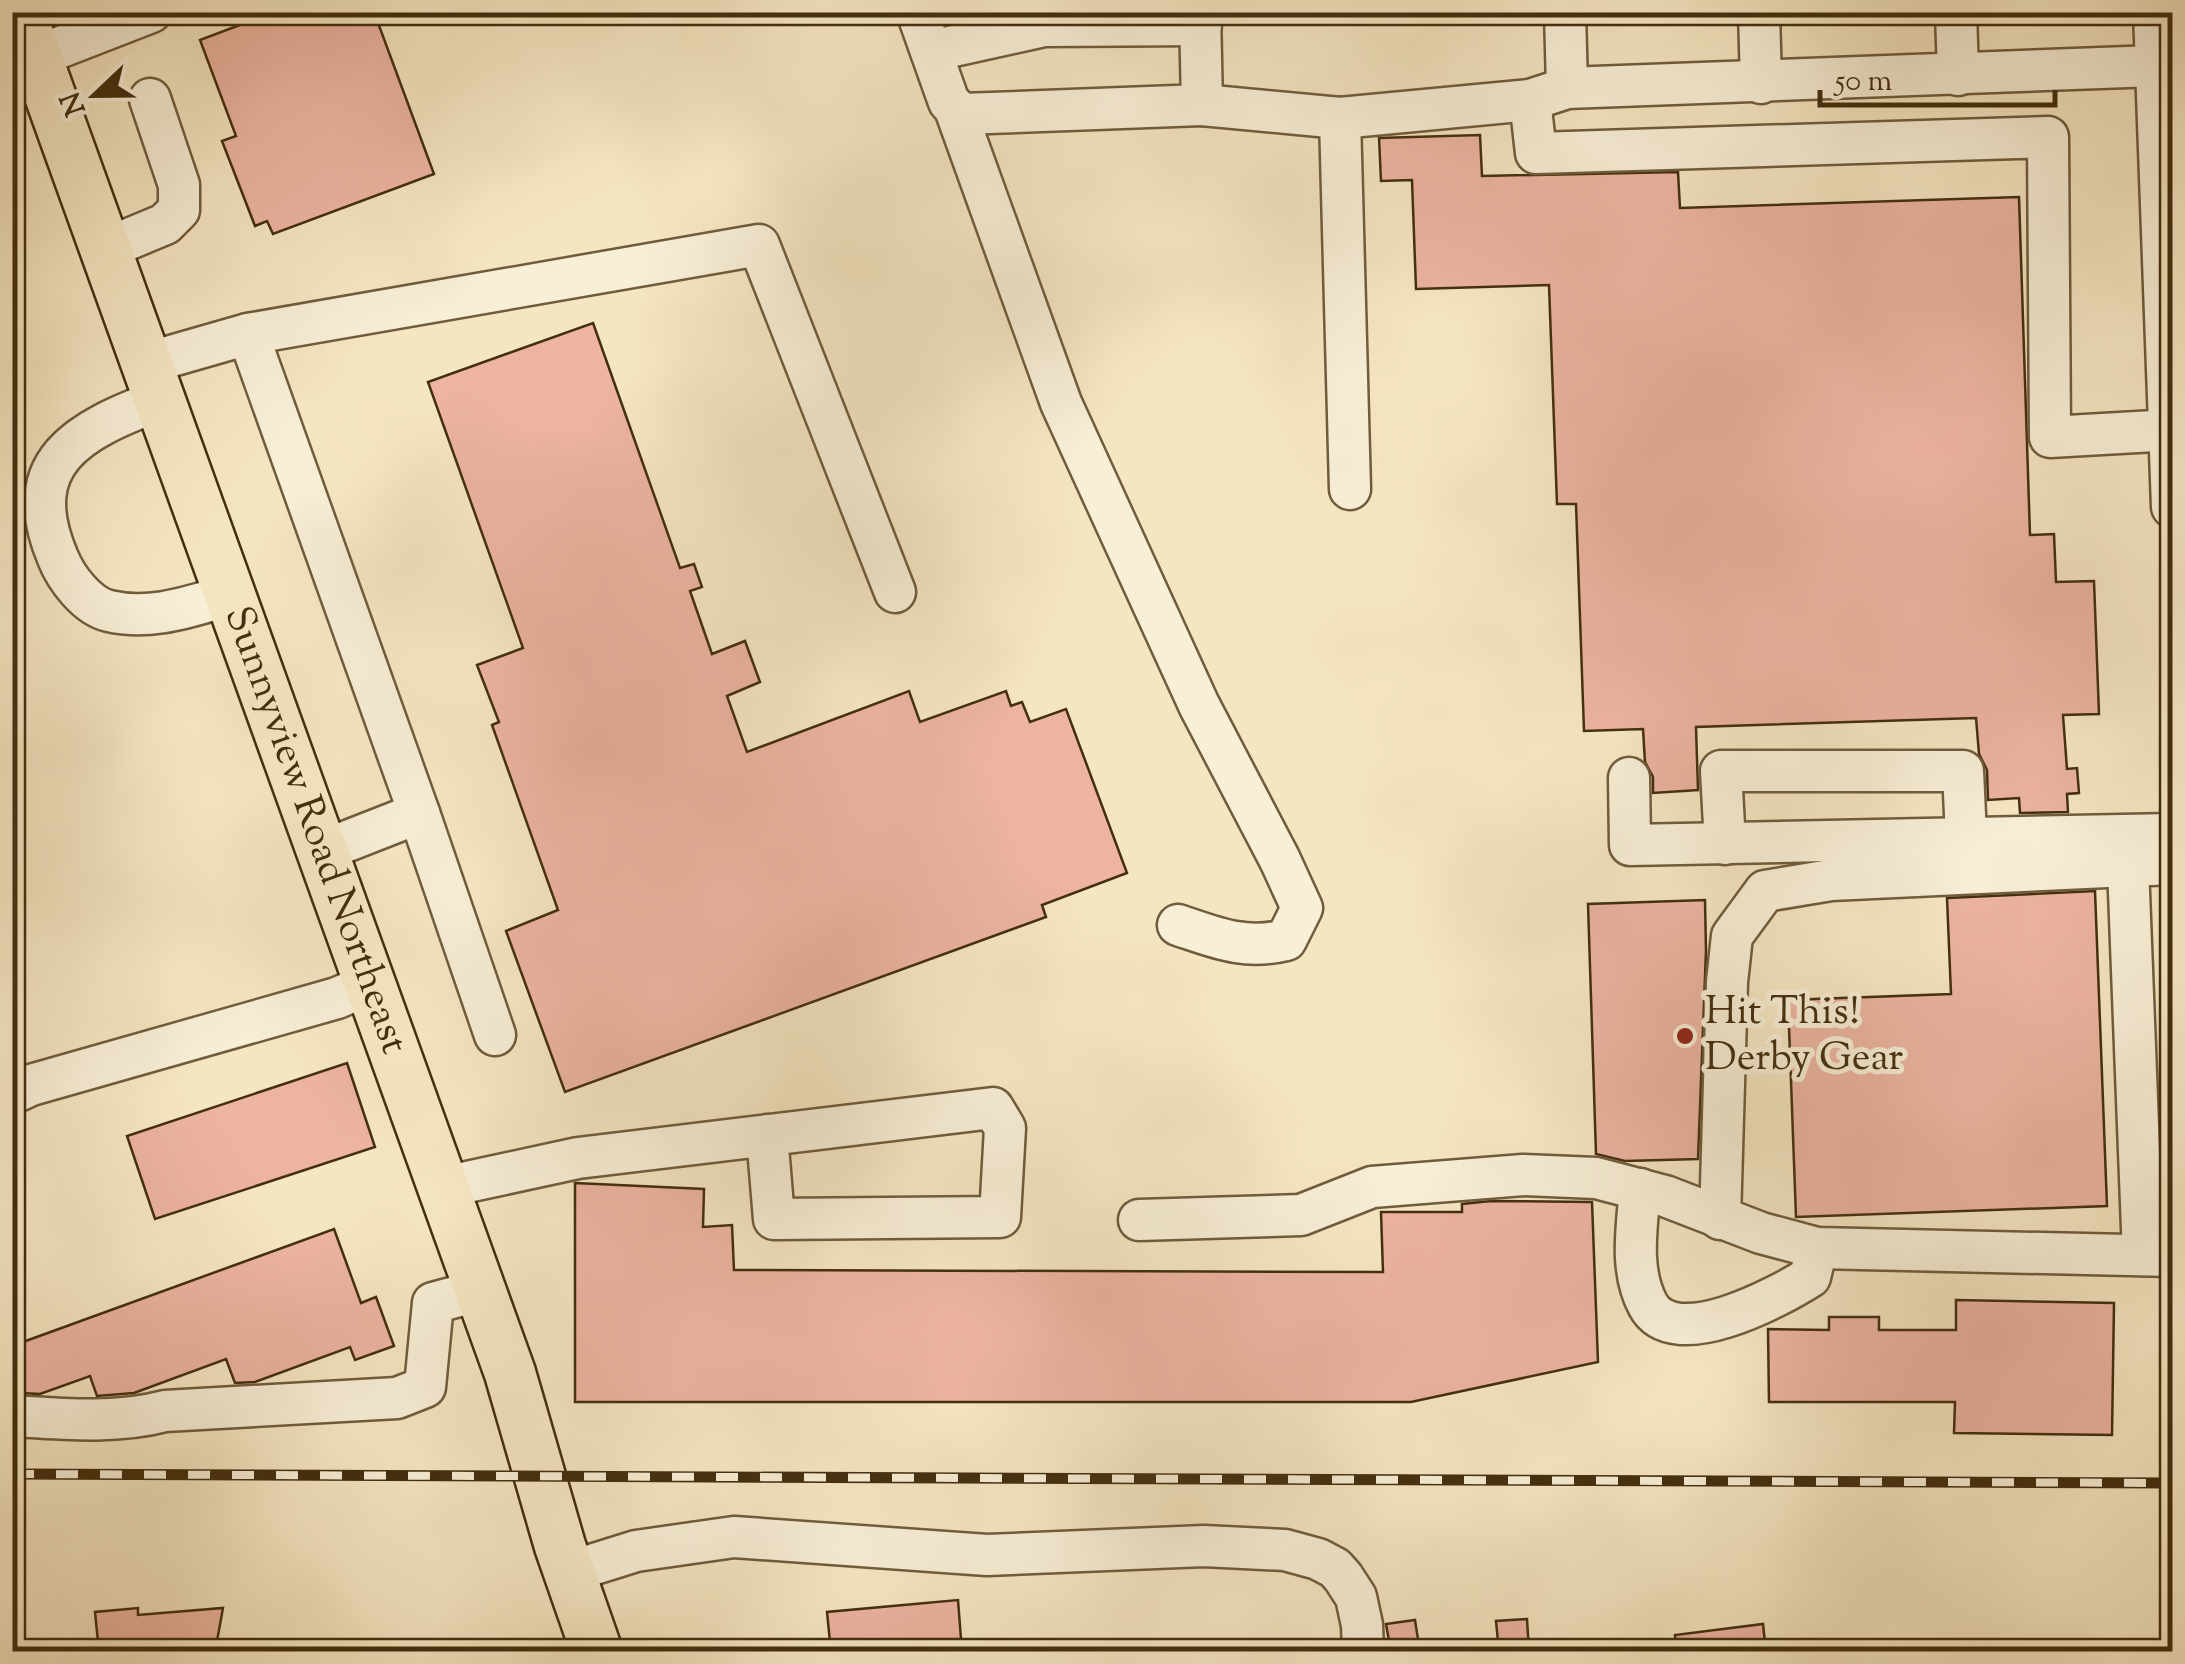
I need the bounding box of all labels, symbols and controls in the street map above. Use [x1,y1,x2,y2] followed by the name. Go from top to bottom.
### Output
[45,45,145,145] north arrow
[1820,45,2055,107] scale bar
[1833,61,1893,104] text: 50 m
[52,85,97,121] text: N
[208,599,422,1062] street label: Sunnyview Road Northeast
[1705,985,1903,1088] place label: Hit This! Derby Gear
[1674,1025,1696,1047] marker: Hit This! Derby Gear

